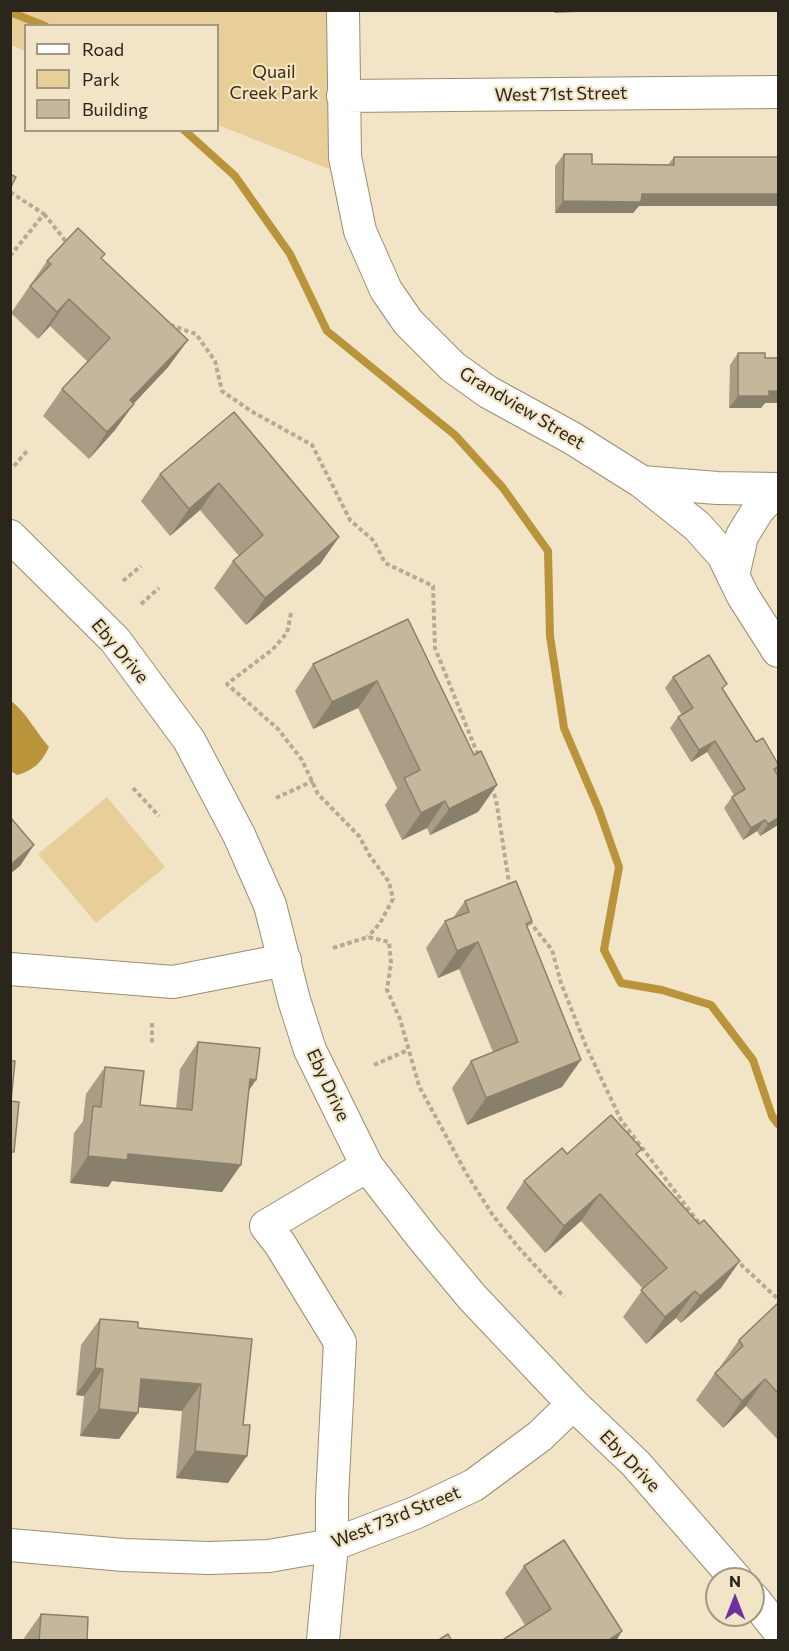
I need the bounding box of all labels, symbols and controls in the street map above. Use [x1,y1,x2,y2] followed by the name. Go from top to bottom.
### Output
[24,24,219,132] legend
[82,38,124,60] text: Road
[229,61,319,104] park label: Quail Creek Park
[82,68,120,90] text: Park
[495,82,627,106] street label: West 71st Street
[82,98,148,120] text: Building
[455,362,589,454] street label: Grandview Street
[87,614,153,688] street label: Eby Drive
[302,1045,354,1125] street label: Eby Drive
[595,1426,665,1496] street label: Eby Drive
[328,1481,464,1553] street label: West 73rd Street
[705,1567,765,1627] north arrow
[729,1571,741,1590] text: N

